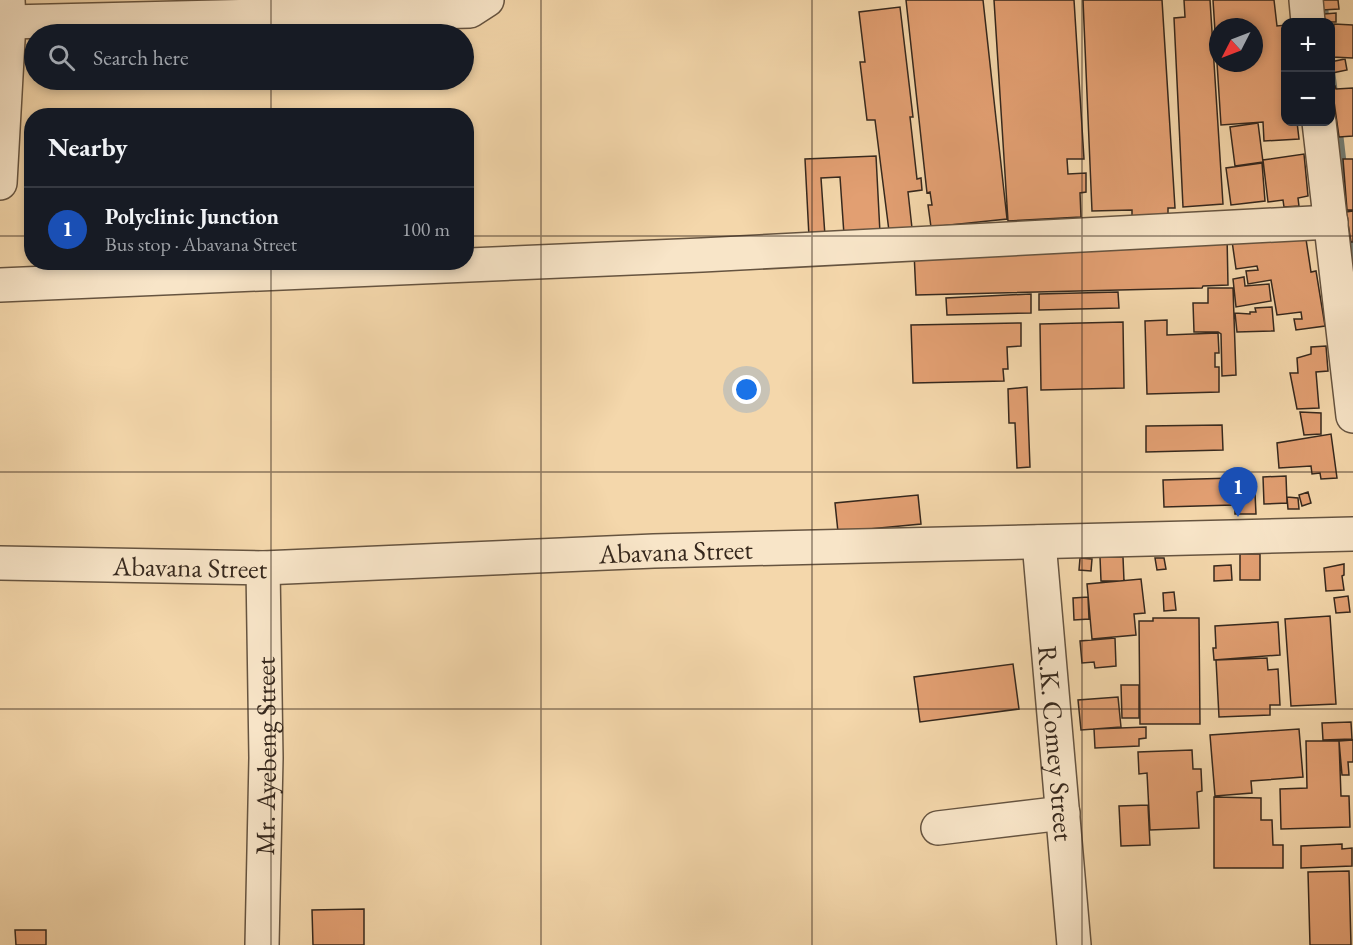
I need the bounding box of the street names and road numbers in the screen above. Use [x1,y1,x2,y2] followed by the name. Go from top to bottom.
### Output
[597,531,754,571] street label: Abavana Street
[111,548,268,586] street label: Abavana Street
[1031,644,1082,843] street label: R.K. Comey Street
[246,656,283,856] street label: Mr. Ayebeng Street

